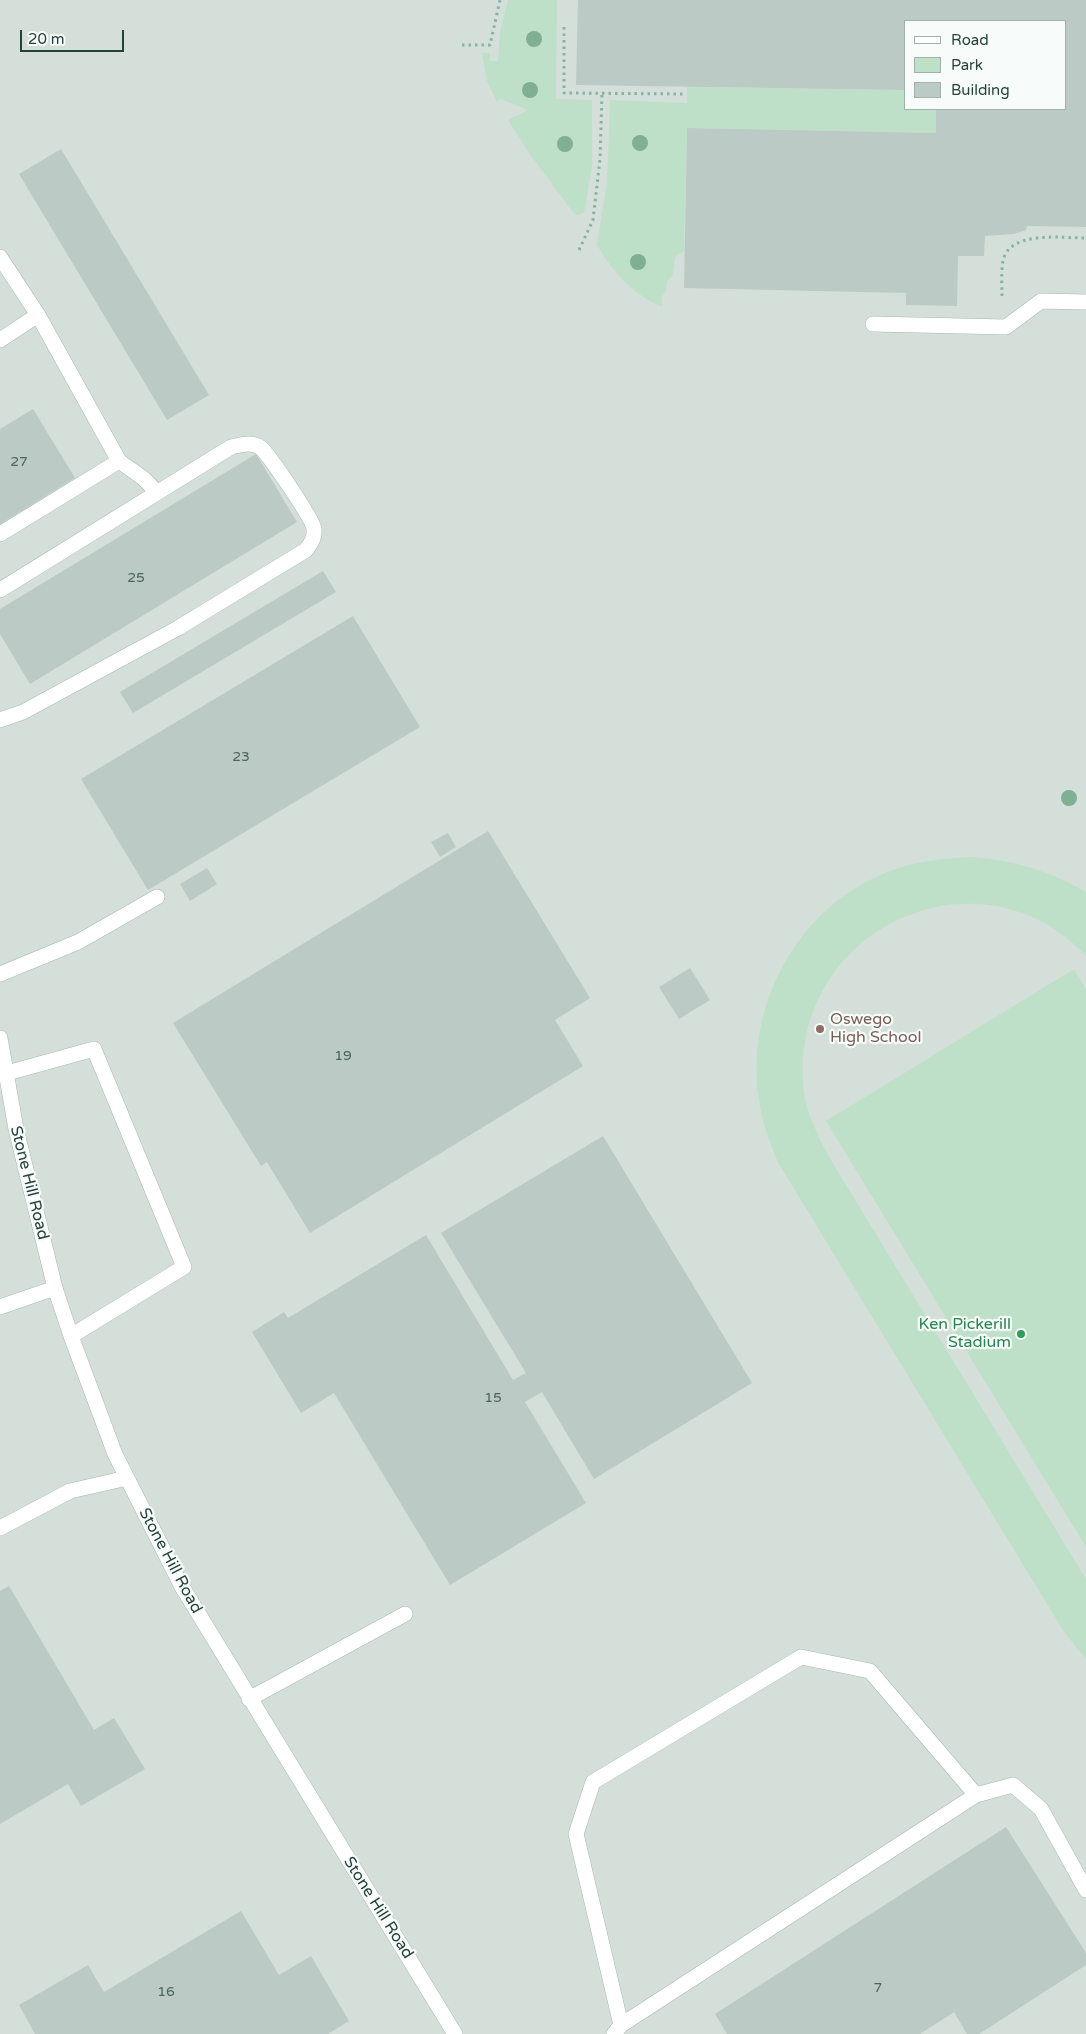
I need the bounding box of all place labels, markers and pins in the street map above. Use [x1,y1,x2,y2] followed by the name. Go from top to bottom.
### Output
[830,1010,921,1048] place label: Oswego High School
[814,1023,826,1035] marker: Oswego High School
[918,1315,1011,1353] place label: Ken Pickerill Stadium
[1015,1328,1027,1340] marker: Ken Pickerill Stadium

